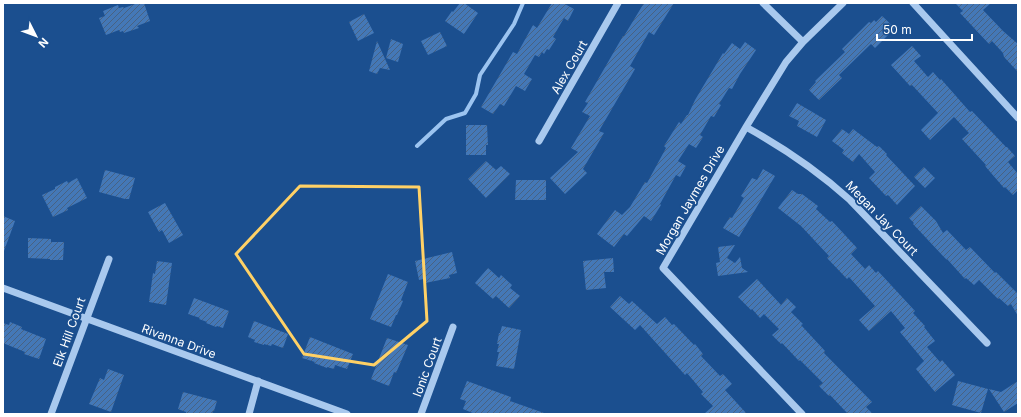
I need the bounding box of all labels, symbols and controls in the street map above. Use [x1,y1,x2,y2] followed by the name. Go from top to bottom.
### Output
[16,16,56,56] north arrow
[877,16,972,42] scale bar
[883,22,912,37] text: 50 m
[35,35,51,50] text: N
[548,37,590,97] street label: Alex Court
[652,143,728,257] street label: Morgan Jaymes Drive
[843,178,921,258] street label: Megan Jay Court
[50,295,89,369] street label: Elk Hill Court
[140,321,218,361] street label: Rivanna Drive
[409,335,445,399] street label: Ionic Court

